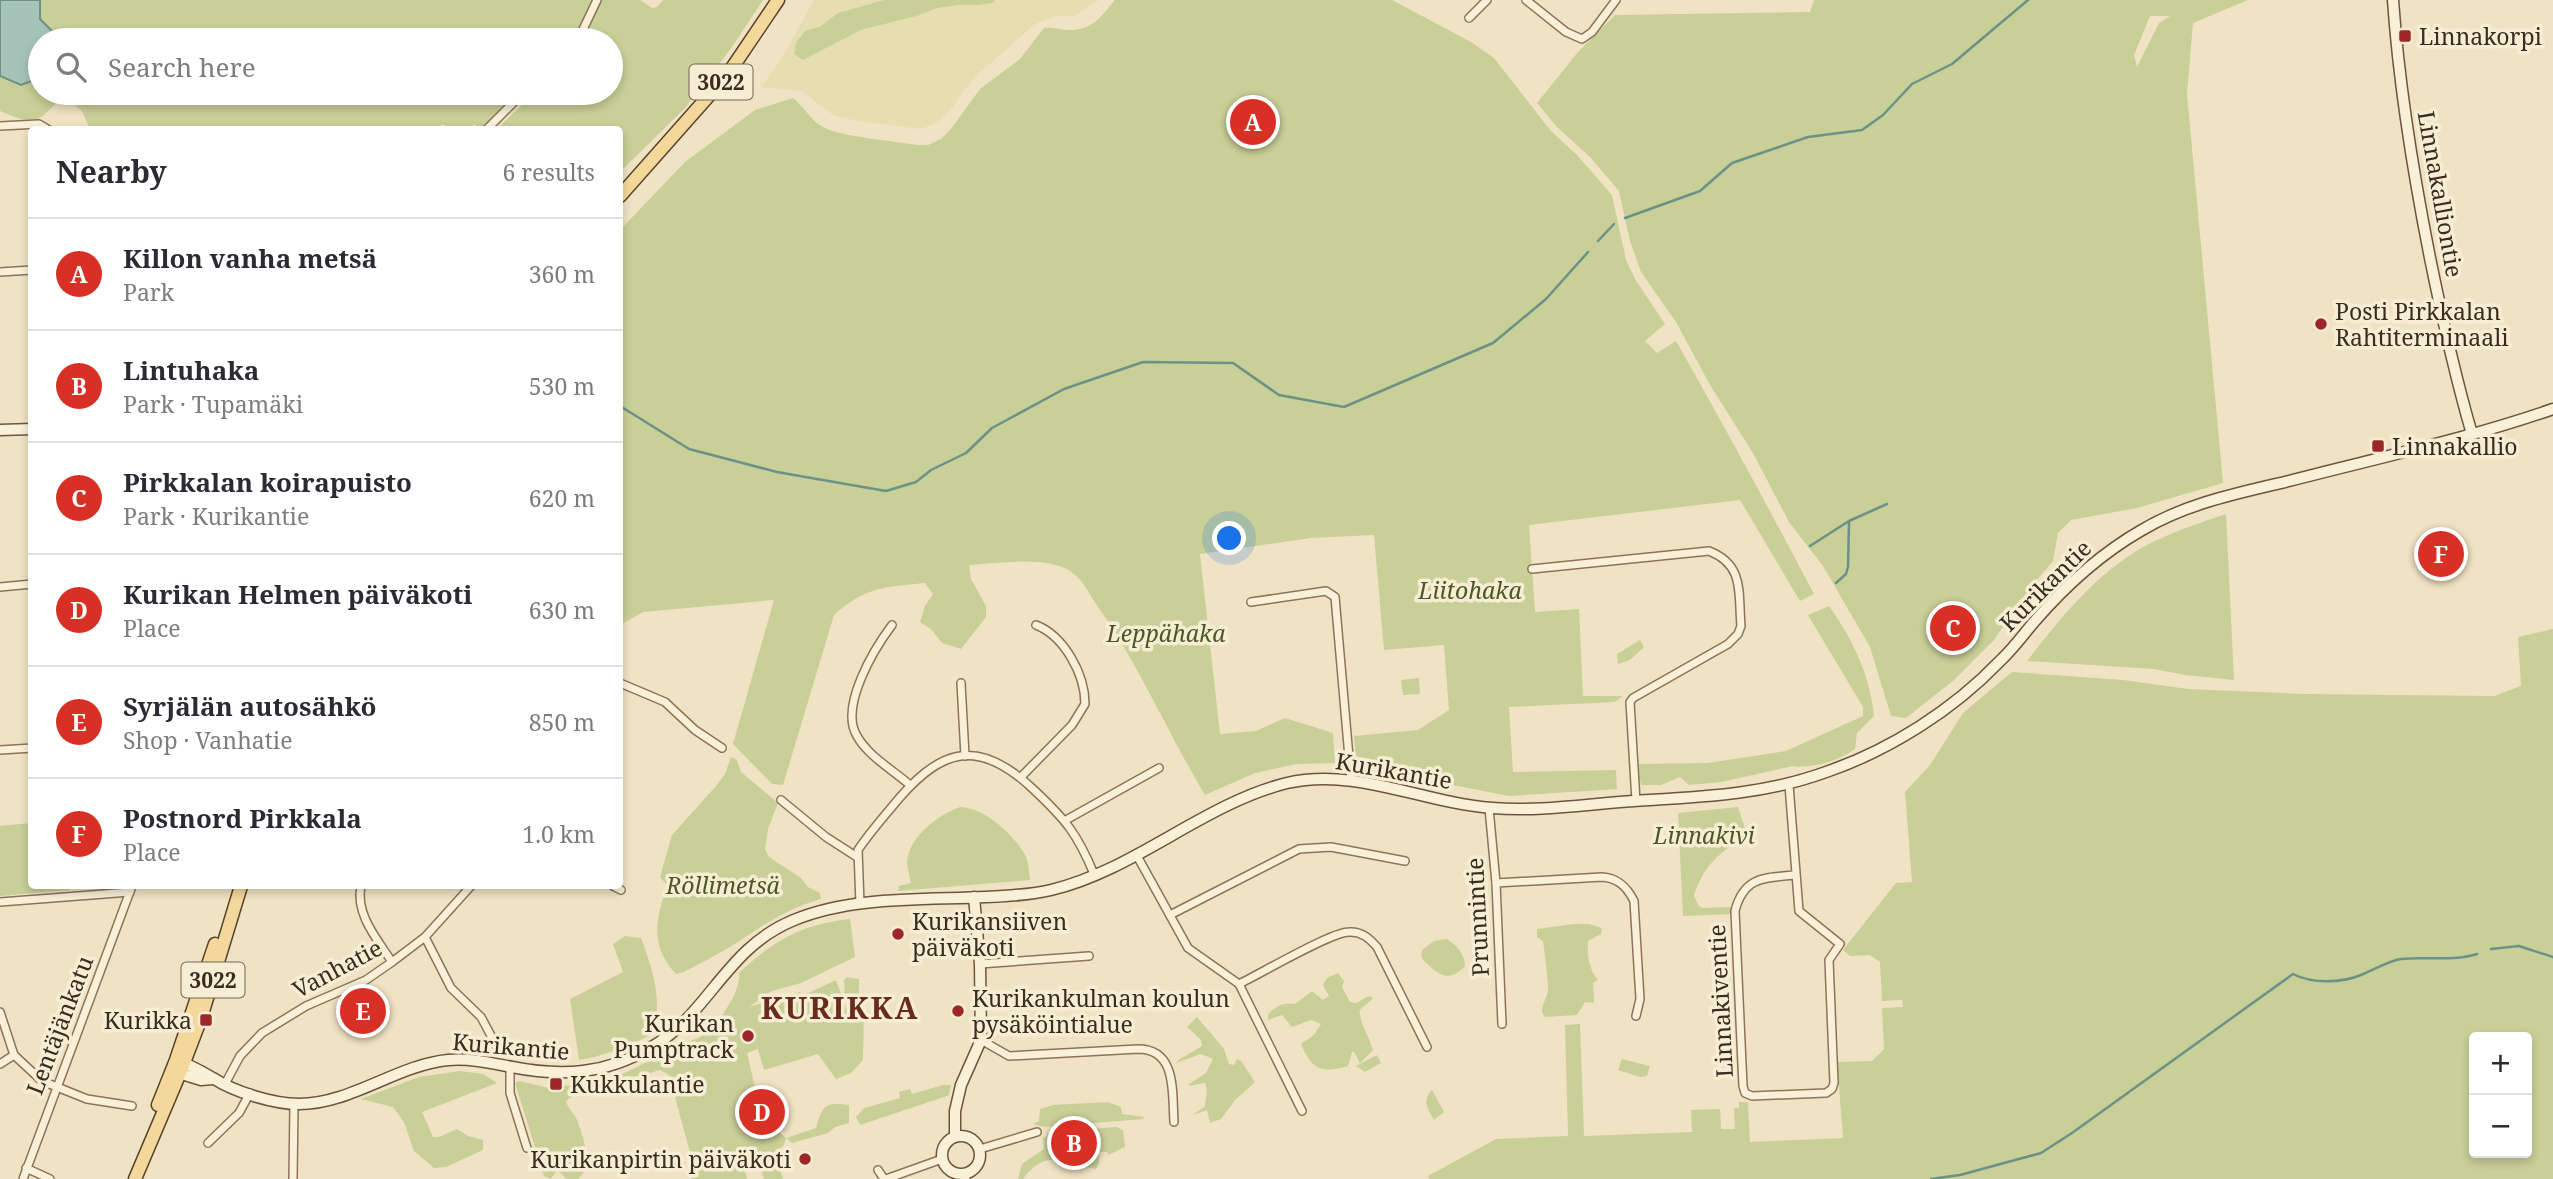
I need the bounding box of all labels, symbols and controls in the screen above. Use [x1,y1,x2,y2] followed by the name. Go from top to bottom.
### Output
[2419,20,2543,52] place label: Linnakorpi
[28,28,623,105] search box
[2397,28,2413,44] marker: Linnakorpi
[52,48,90,86] icon: search
[108,49,256,85] text: Search here
[690,64,752,100] road number: 3022
[1230,96,1276,148] pin: A
[2411,108,2471,280] street label: Linnakalliontie
[56,151,167,192] text: Nearby
[502,156,595,188] text: 6 results
[123,240,377,276] text: Killon vanha metsä
[70,258,88,290] text: A
[529,258,595,290] text: 360 m
[123,276,174,308] text: Park
[2335,295,2509,353] place label: Posti Pirkkalan Rahtiterminaali
[2313,316,2329,332] marker: Posti Pirkkalan Rahtiterminaali
[123,352,259,388] text: Lintuhaka
[71,370,87,402] text: B
[529,370,595,402] text: 530 m
[123,388,303,420] text: Park · Tupamäki
[2392,430,2518,462] place label: Linnakallio
[2370,438,2386,454] marker: Linnakallio
[123,464,412,500] text: Pirkkalan koirapuisto
[71,482,87,514] text: C
[529,482,595,514] text: 620 m
[123,500,309,532] text: Park · Kurikantie
[1212,521,1246,555] your location
[2418,528,2464,580] pin: F
[1992,532,2098,638] street label: Kurikantie
[1417,574,1522,606] park label: Liitohaka
[123,576,472,612] text: Kurikan Helmen päiväkoti
[70,594,88,626] text: D
[529,594,595,626] text: 630 m
[1930,602,1976,654] pin: C
[123,612,181,644] text: Place
[1105,617,1226,649] park label: Leppähaka
[123,688,377,724] text: Syrjälän autosähkö
[71,706,87,738] text: E
[529,706,595,738] text: 850 m
[123,724,292,756] text: Shop · Vanhatie
[1333,744,1455,796] street label: Kurikantie
[123,800,362,836] text: Postnord Pirkkala
[72,818,86,850] text: F
[522,818,595,850] text: 1.0 km
[1652,819,1755,851] park label: Linnakivi
[123,836,181,868] text: Place
[1458,857,1496,977] street label: Prunnintie
[665,869,781,901] park label: Röllimetsä
[912,905,1067,963] place label: Kurikansiiven päiväkoti
[1700,924,1740,1078] street label: Linnakiventie
[890,926,906,942] marker: Kurikansiiven päiväkoti
[287,931,387,1005] street label: Vanhatie
[18,951,100,1099] street label: Lentäjänkatu
[182,962,244,998] road number: 3022
[972,982,1230,1040] place label: Kurikankulman koulun pysäköintialue
[340,985,386,1037] pin: E
[761,987,919,1028] district label: KURIKKA
[950,1003,966,1019] marker: Kurikankulman koulun pysäköintialue
[104,1004,192,1036] place label: Kurikka
[613,1007,735,1065] place label: Kurikan Pumptrack
[198,1012,214,1028] marker: Kurikka
[451,1025,571,1067] street label: Kurikantie
[740,1028,756,1044] marker: Kurikan Pumptrack
[2469,1032,2532,1158] map controls
[2469,1032,2532,1095] button: +
[570,1068,704,1100] place label: Kukkulantie
[548,1076,564,1092] marker: Kukkulantie
[739,1086,785,1138] pin: D
[2469,1095,2532,1158] button: −
[1051,1117,1097,1169] pin: B
[530,1143,792,1175] place label: Kurikanpirtin päiväkoti
[797,1151,813,1167] marker: Kurikanpirtin päiväkoti

